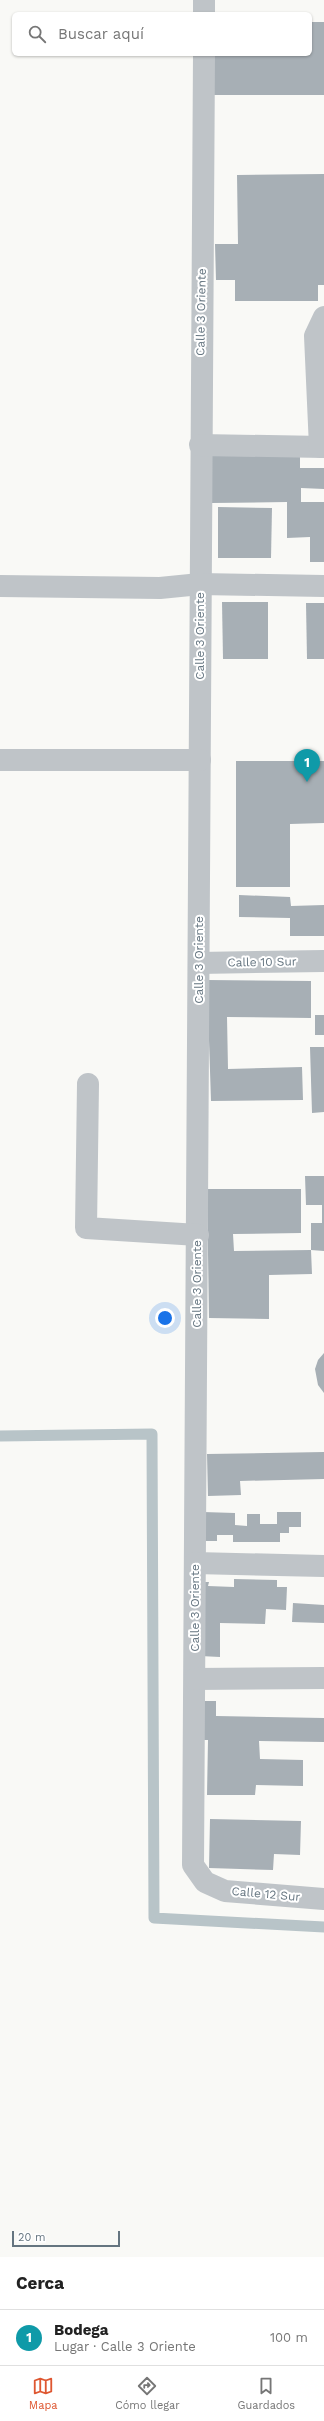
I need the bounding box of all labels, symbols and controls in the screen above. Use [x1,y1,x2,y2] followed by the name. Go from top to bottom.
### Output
[12,12,312,56] search box
[26,23,48,45] icon: search
[58,25,144,43] text: Buscar aquí
[193,268,209,356] street label: Calle 3 Oriente
[193,592,207,680] street label: Calle 3 Oriente
[294,749,320,782] pin: 1
[192,916,206,1004] street label: Calle 3 Oriente
[227,954,297,970] street label: Calle 10 Sur
[190,1240,204,1328] street label: Calle 3 Oriente
[155,1308,175,1328] your location
[188,1564,202,1652] street label: Calle 3 Oriente
[231,1884,301,1904] street label: Calle 12 Sur
[12,2229,120,2248] scale bar
[18,2231,46,2244] text: 20 m
[16,2273,64,2293] text: Cerca
[54,2321,108,2339] text: Bodega
[26,2330,32,2345] text: 1
[270,2330,308,2345] text: 100 m
[54,2339,196,2354] text: Lugar · Calle 3 Oriente
[29,2375,58,2412] tab: Mapa
[115,2375,180,2412] tab: Cómo llegar
[237,2375,295,2412] tab: Guardados

